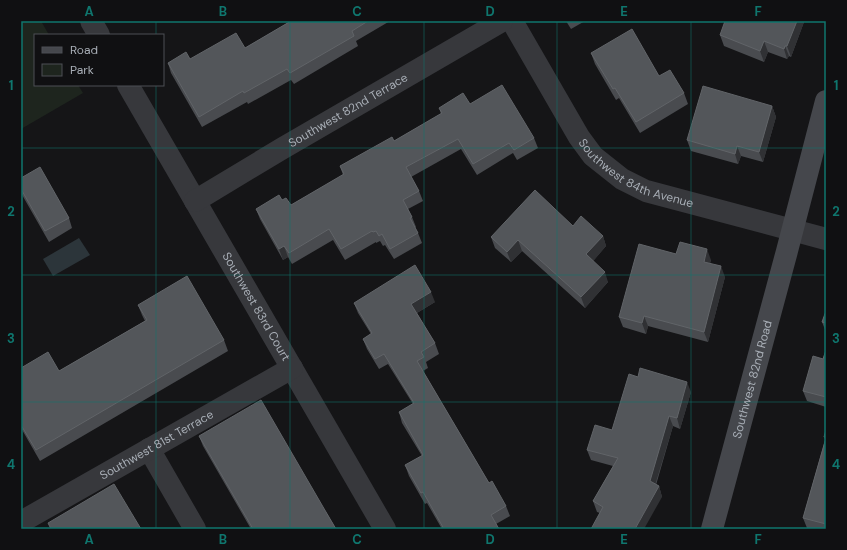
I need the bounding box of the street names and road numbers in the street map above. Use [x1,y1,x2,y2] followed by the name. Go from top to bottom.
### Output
[286,69,411,151] street label: Southwest 82nd Terrace
[575,135,695,211] street label: Southwest 84th Avenue
[218,249,294,364] street label: Southwest 83rd Court
[729,319,776,440] street label: Southwest 82nd Road
[97,406,216,484] street label: Southwest 81st Terrace

